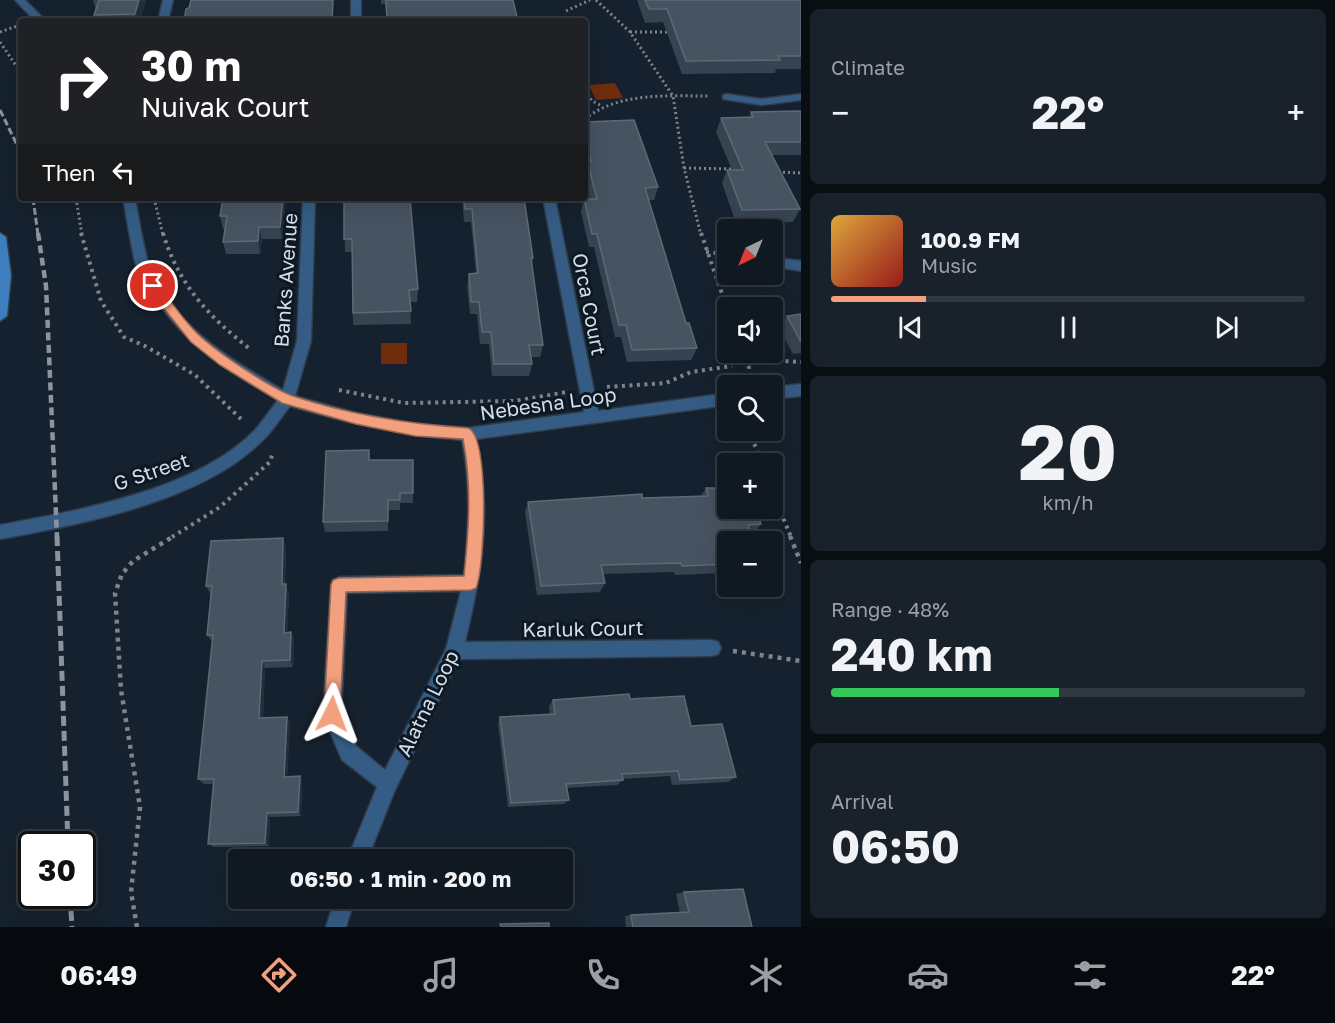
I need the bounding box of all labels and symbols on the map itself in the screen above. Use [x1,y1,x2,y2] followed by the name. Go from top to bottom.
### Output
[268,212,302,348] street label: Banks Avenue
[717,219,783,285] north arrow
[568,251,612,357] street label: Orca Court
[127,260,178,311] pin
[478,382,618,424] street label: Nebesna Loop
[110,447,192,495] street label: G Street
[522,615,644,641] street label: Karluk Court
[391,646,463,760] street label: Alatna Loop
[300,682,364,746] position arrow
[18,831,96,909] speed limit sign: 30

